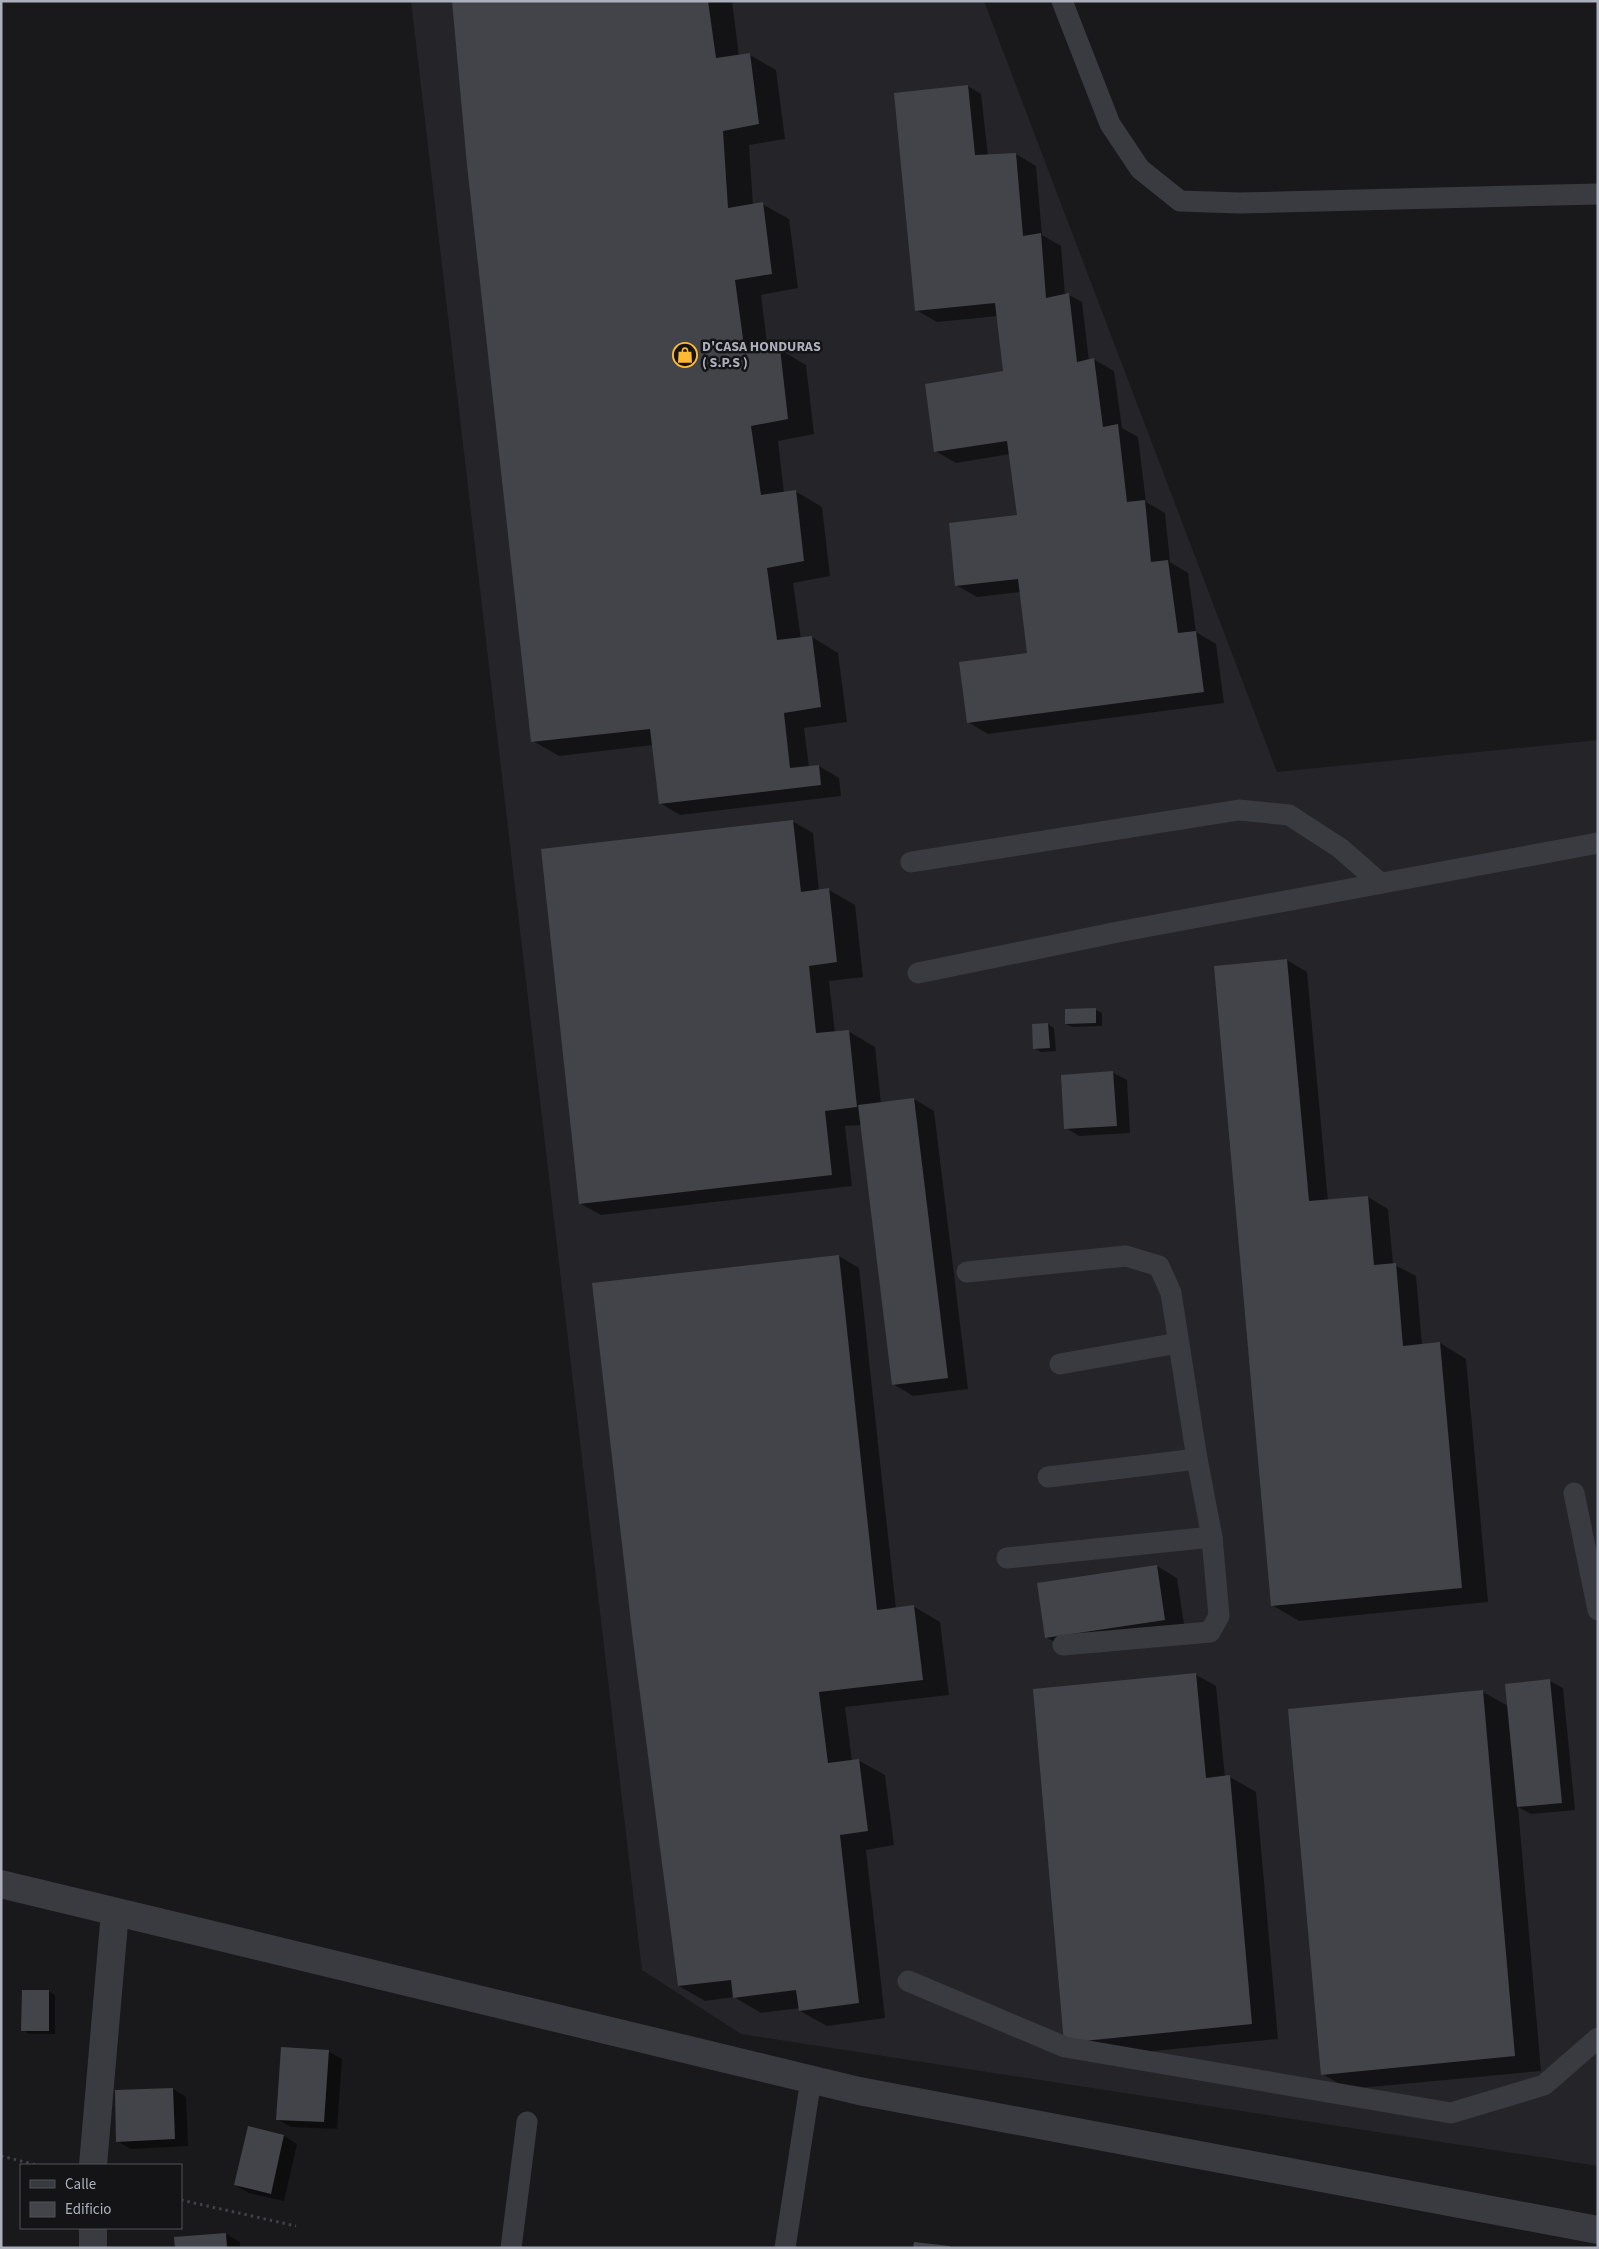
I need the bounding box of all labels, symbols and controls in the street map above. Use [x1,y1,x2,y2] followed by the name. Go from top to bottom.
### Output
[702,337,821,373] place label: D'CASA HONDURAS ( S.P.S )
[672,342,698,368] shop icon: D'CASA HONDURAS ( S.P.S )
[20,2164,182,2229] legend
[65,2174,96,2195] text: Calle
[65,2199,112,2220] text: Edificio

